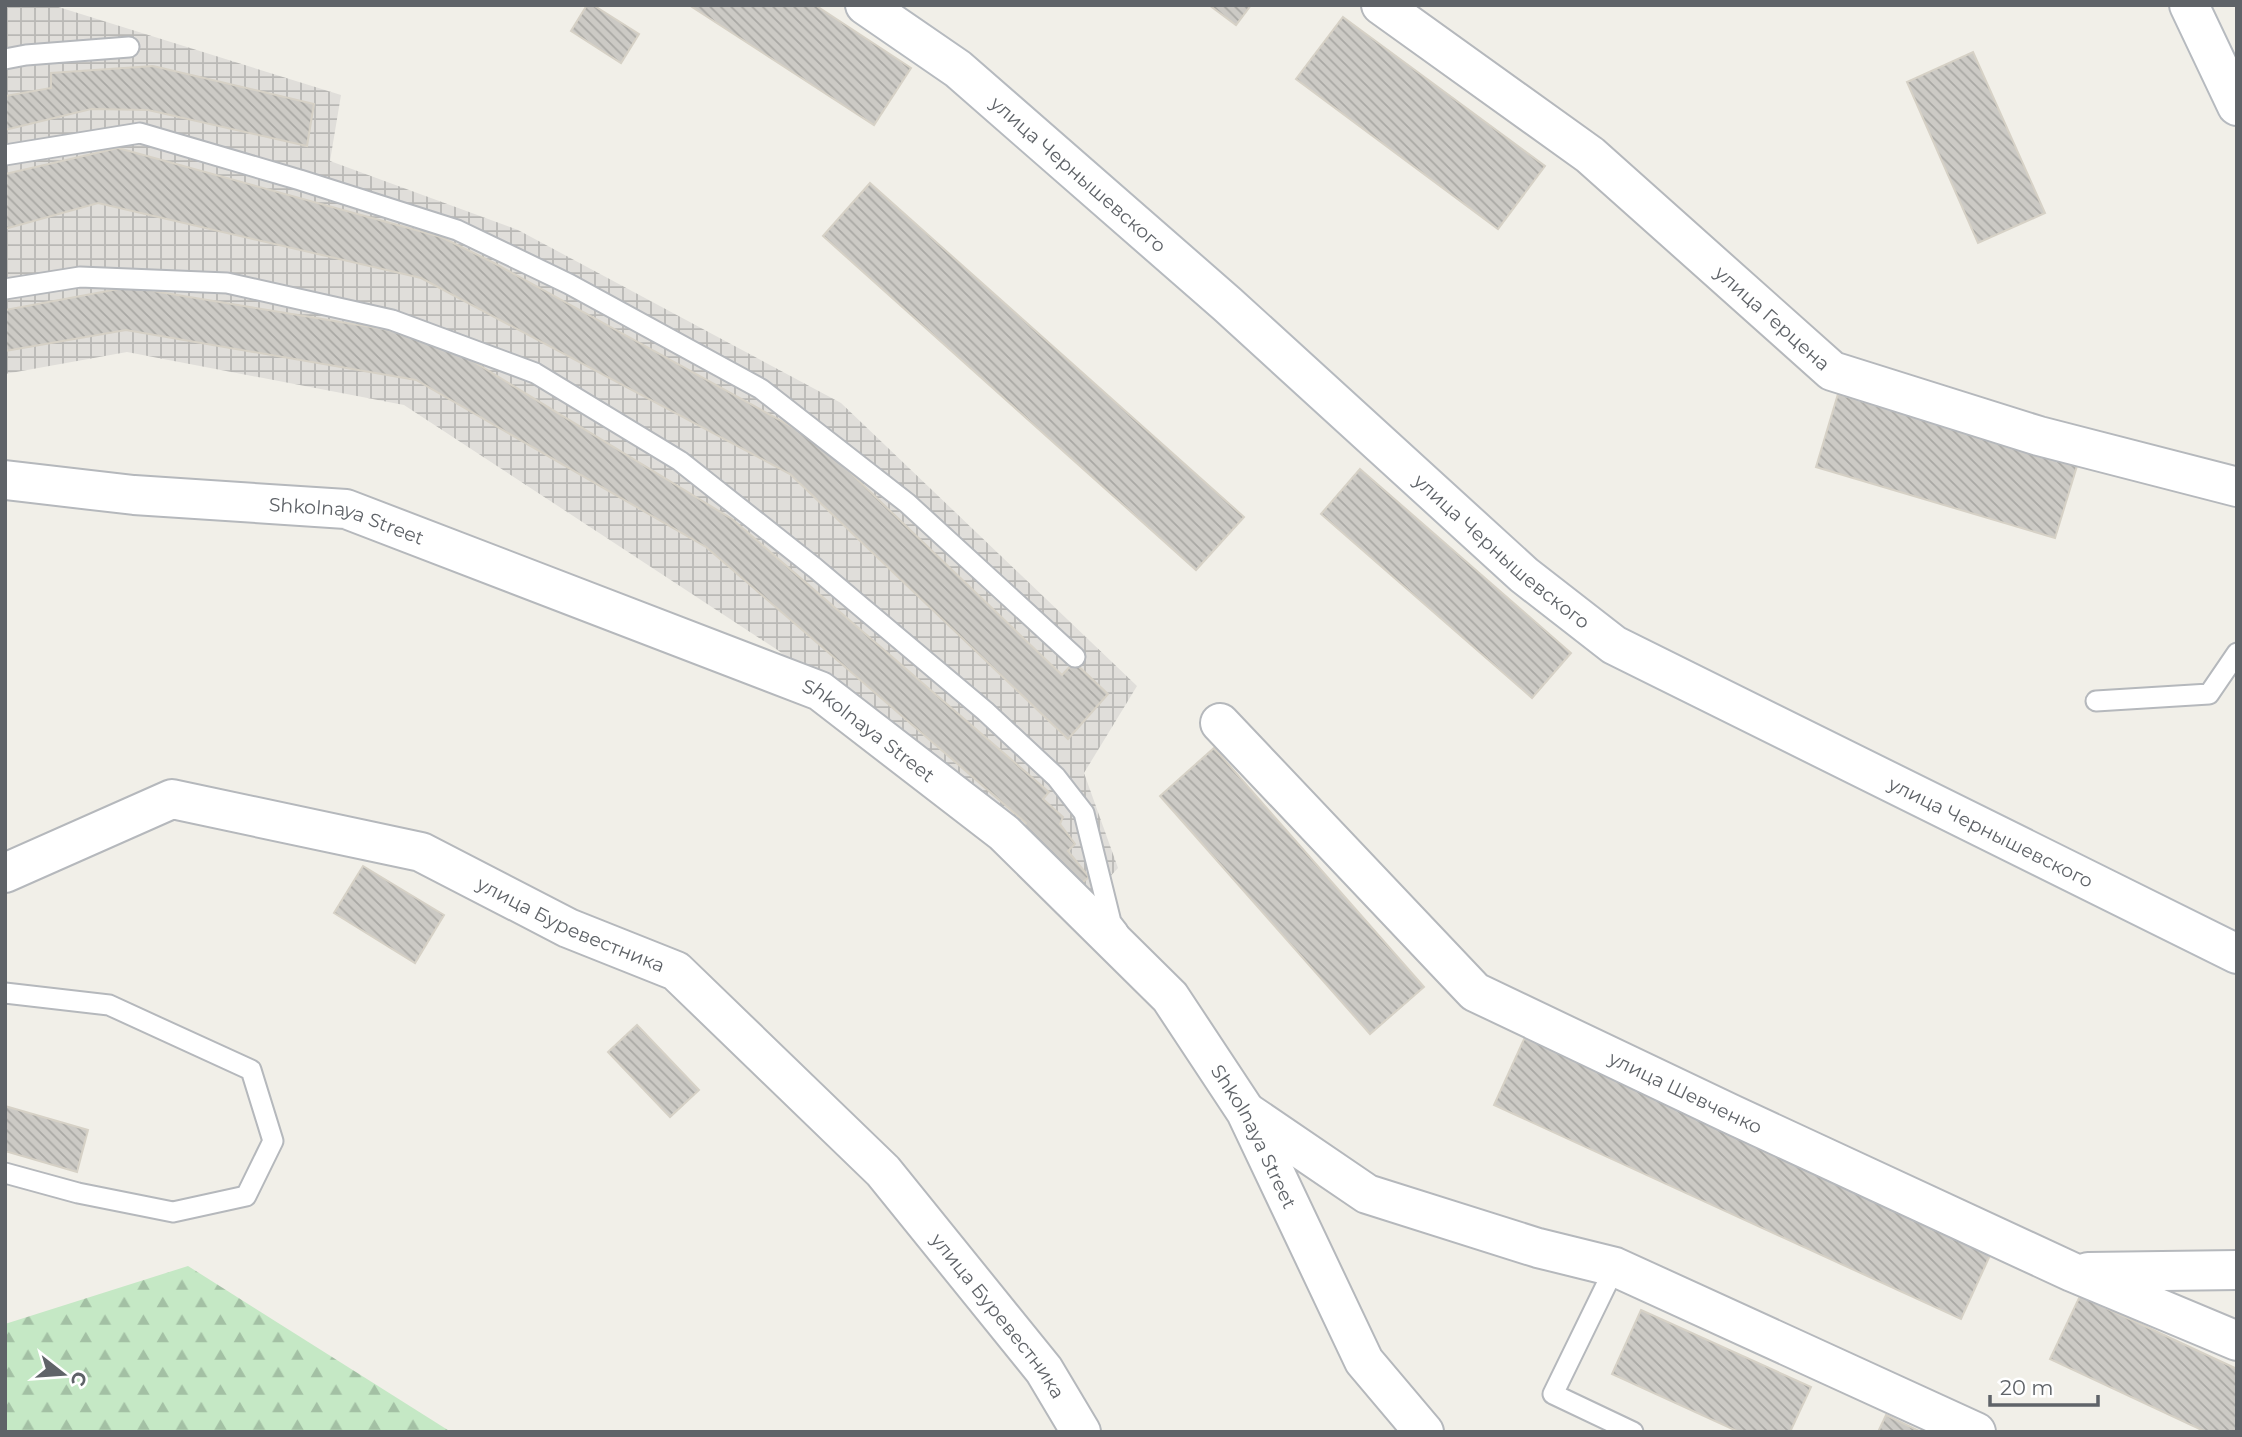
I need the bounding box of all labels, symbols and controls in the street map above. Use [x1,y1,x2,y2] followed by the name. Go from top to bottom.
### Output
[985,91,1171,257] street label: улица Чернышевского
[1710,260,1835,375] street label: улица Герцена
[1408,468,1595,634] street label: улица Чернышевского
[268,492,428,549] street label: Shkolnaya Street
[799,674,940,787] street label: Shkolnaya Street
[1884,771,2097,892] street label: улица Чернышевского
[472,871,668,977] street label: улица Буревестника
[1604,1046,1766,1138] street label: улица Шевченко
[1206,1060,1302,1212] street label: Shkolnaya Street
[926,1228,1070,1403] street label: улица Буревестника
[28,1339,98,1409] north arrow
[1990,1364,2098,1408] scale bar
[66,1369,92,1389] text: С
[2000,1375,2054,1400] text: 20 m

